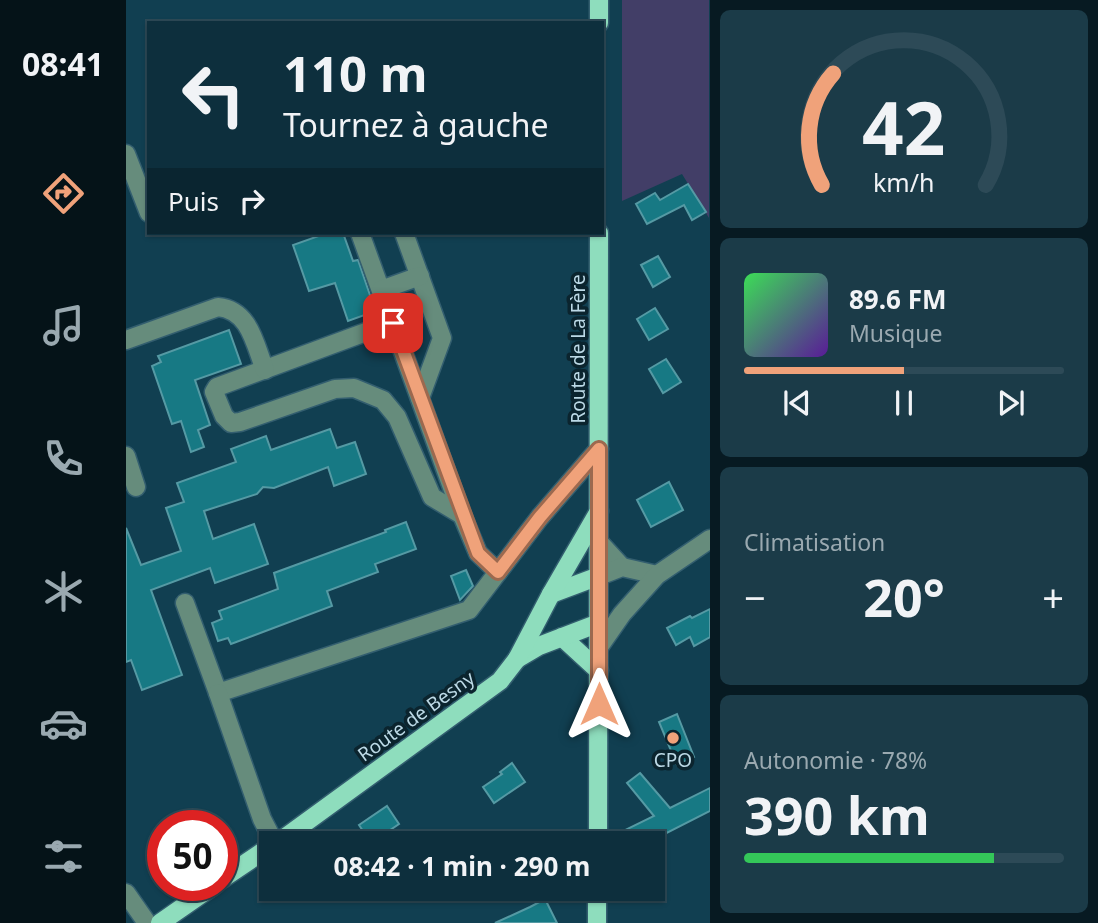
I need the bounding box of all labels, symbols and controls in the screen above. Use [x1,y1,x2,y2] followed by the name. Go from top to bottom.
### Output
[283,40,428,106] text: 110 m
[22,42,104,85] text: 08:41
[168,49,259,140] icon: left
[862,78,946,177] text: 42
[283,103,549,146] text: Tournez à gauche
[873,165,935,199] text: km/h
[39,169,88,218] icon: directions
[233,182,271,220] icon: right
[168,183,219,219] text: Puis
[565,274,591,424] street label: Route de La Fère
[849,281,946,317] text: 89.6 FM
[363,293,423,353] pin
[39,301,88,350] icon: music
[374,304,412,342] icon: arrive
[849,317,942,349] text: Musique
[778,384,816,422] icon: previous
[885,384,923,422] icon: pause
[992,384,1030,422] icon: next
[39,434,88,483] icon: phone
[744,526,885,558] text: Climatisation
[863,561,945,632] text: 20°
[39,567,88,616] icon: climate
[744,571,766,623] text: −
[1042,571,1064,623] text: +
[352,665,480,767] street label: Route de Besny
[562,667,636,741] position arrow
[39,699,88,748] icon: car
[665,730,681,746] marker: CPO
[744,744,927,776] text: Autonomie · 78%
[654,747,692,773] place label: CPO
[744,779,930,850] text: 390 km
[147,810,238,901] speed limit sign: 50
[39,832,88,881] icon: filters
[334,848,590,884] text: 08:42 · 1 min · 290 m

